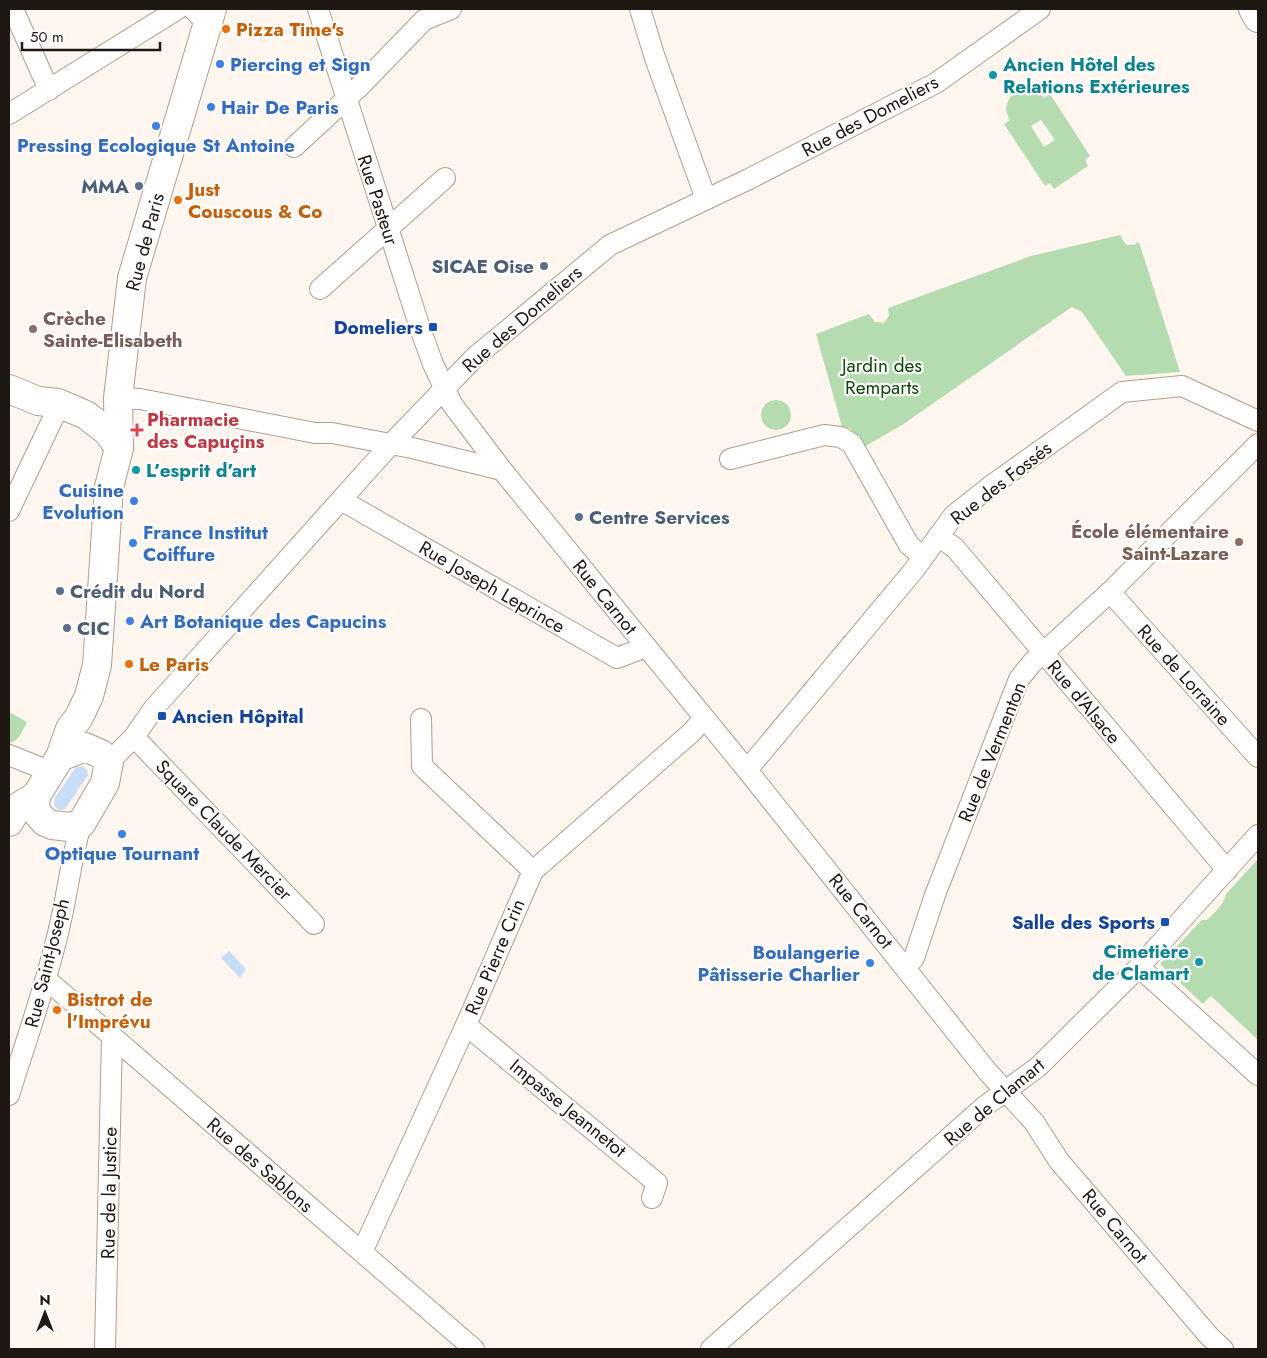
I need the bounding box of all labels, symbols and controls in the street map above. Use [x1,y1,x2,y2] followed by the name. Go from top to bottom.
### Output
[236,16,344,43] place label: Pizza Time's
[22,20,160,52] scale bar
[220,23,232,35] marker: Pizza Time's
[30,26,64,48] text: 50 m
[230,51,371,78] place label: Piercing et Sign
[1002,51,1190,100] place label: Ancien Hôtel des Relations Extérieures
[214,58,226,70] marker: Piercing et Sign
[797,68,943,163] street label: Rue des Domeliers
[987,69,999,81] marker: Ancien Hôtel des Relations Extérieures
[221,94,339,121] place label: Hair De Paris
[205,101,217,113] marker: Hair De Paris
[150,120,162,132] marker: Pressing Ecologique St Antoine
[17,132,295,159] place label: Pressing Ecologique St Antoine
[351,151,405,249] street label: Rue Pasteur
[81,173,129,200] place label: MMA
[184,176,323,225] place label: Just Couscous & Co
[133,180,145,192] marker: MMA
[119,190,171,294] street label: Rue de Paris
[172,194,184,206] marker: Just Couscous & Co
[431,253,534,280] place label: SICAE Oise
[456,259,588,379] street label: Rue des Domeliers
[538,260,550,272] marker: SICAE Oise
[43,305,183,354] place label: Crèche Sainte-Elisabeth
[334,314,423,341] place label: Domeliers
[427,321,439,333] marker: Domeliers
[27,323,39,335] marker: Crèche Sainte-Elisabeth
[839,352,922,401] park label: Jardin des Remparts
[147,406,265,455] place label: Pharmacie des Capuçins
[131,424,143,436] marker: Pharmacie des Capuçins
[945,435,1058,531] street label: Rue des Fossés
[146,457,256,484] place label: L’esprit d’art
[130,464,142,476] marker: L’esprit d’art
[42,477,124,526] place label: Cuisine Evolution
[128,495,140,507] marker: Cuisine Evolution
[589,504,730,531] place label: Centre Services
[573,511,585,523] marker: Centre Services
[1071,518,1229,567] place label: École élémentaire Saint-Lazare
[143,519,268,568] place label: France Institut Coiffure
[414,534,570,640] street label: Rue Joseph Leprince
[1233,536,1245,548] marker: École élémentaire Saint-Lazare
[127,537,139,549] marker: France Institut Coiffure
[566,554,644,641] street label: Rue Carnot
[70,578,205,605] place label: Crédit du Nord
[54,585,66,597] marker: Crédit du Nord
[139,608,387,635] place label: Art Botanique des Capucins
[77,615,110,642] place label: CIC
[124,615,136,627] marker: Art Botanique des Capucins
[1131,618,1237,732] street label: Rue de Lorraine
[61,622,73,634] marker: CIC
[139,651,209,678] place label: Le Paris
[1041,654,1127,750] street label: Rue d'Alsace
[123,658,135,670] marker: Le Paris
[952,678,1032,826] street label: Rue de Vermenton
[171,703,304,730] place label: Ancien Hôpital
[156,710,168,722] marker: Ancien Hôpital
[149,753,299,907] street label: Square Claude Mercier
[116,828,128,840] marker: Optique Tournant
[45,840,199,867] place label: Optique Tournant
[822,868,900,955] street label: Rue Carnot
[458,895,532,1019] street label: Rue Pierre Crin
[18,896,76,1030] street label: Rue Saint-Joseph
[1012,909,1155,936] place label: Salle des Sports
[1159,916,1171,928] marker: Salle des Sports
[1092,938,1189,987] place label: Cimetière de Clamart
[697,939,860,988] place label: Boulangerie Pâtisserie Charlier
[1193,956,1205,968] marker: Cimetière de Clamart
[864,957,876,969] marker: Boulangerie Pâtisserie Charlier
[67,986,153,1035] place label: Bistrot de l'Imprévu
[51,1004,63,1016] marker: Bistrot de l'Imprévu
[938,1052,1050,1152] street label: Rue de Clamart
[504,1053,632,1164] street label: Impasse Jeannetot
[201,1111,319,1219] street label: Rue des Sablons
[94,1126,124,1259] street label: Rue de la Justice
[1076,1183,1154,1269] street label: Rue Carnot
[20,1288,70,1338] north arrow
[39,1290,51,1310] text: N

